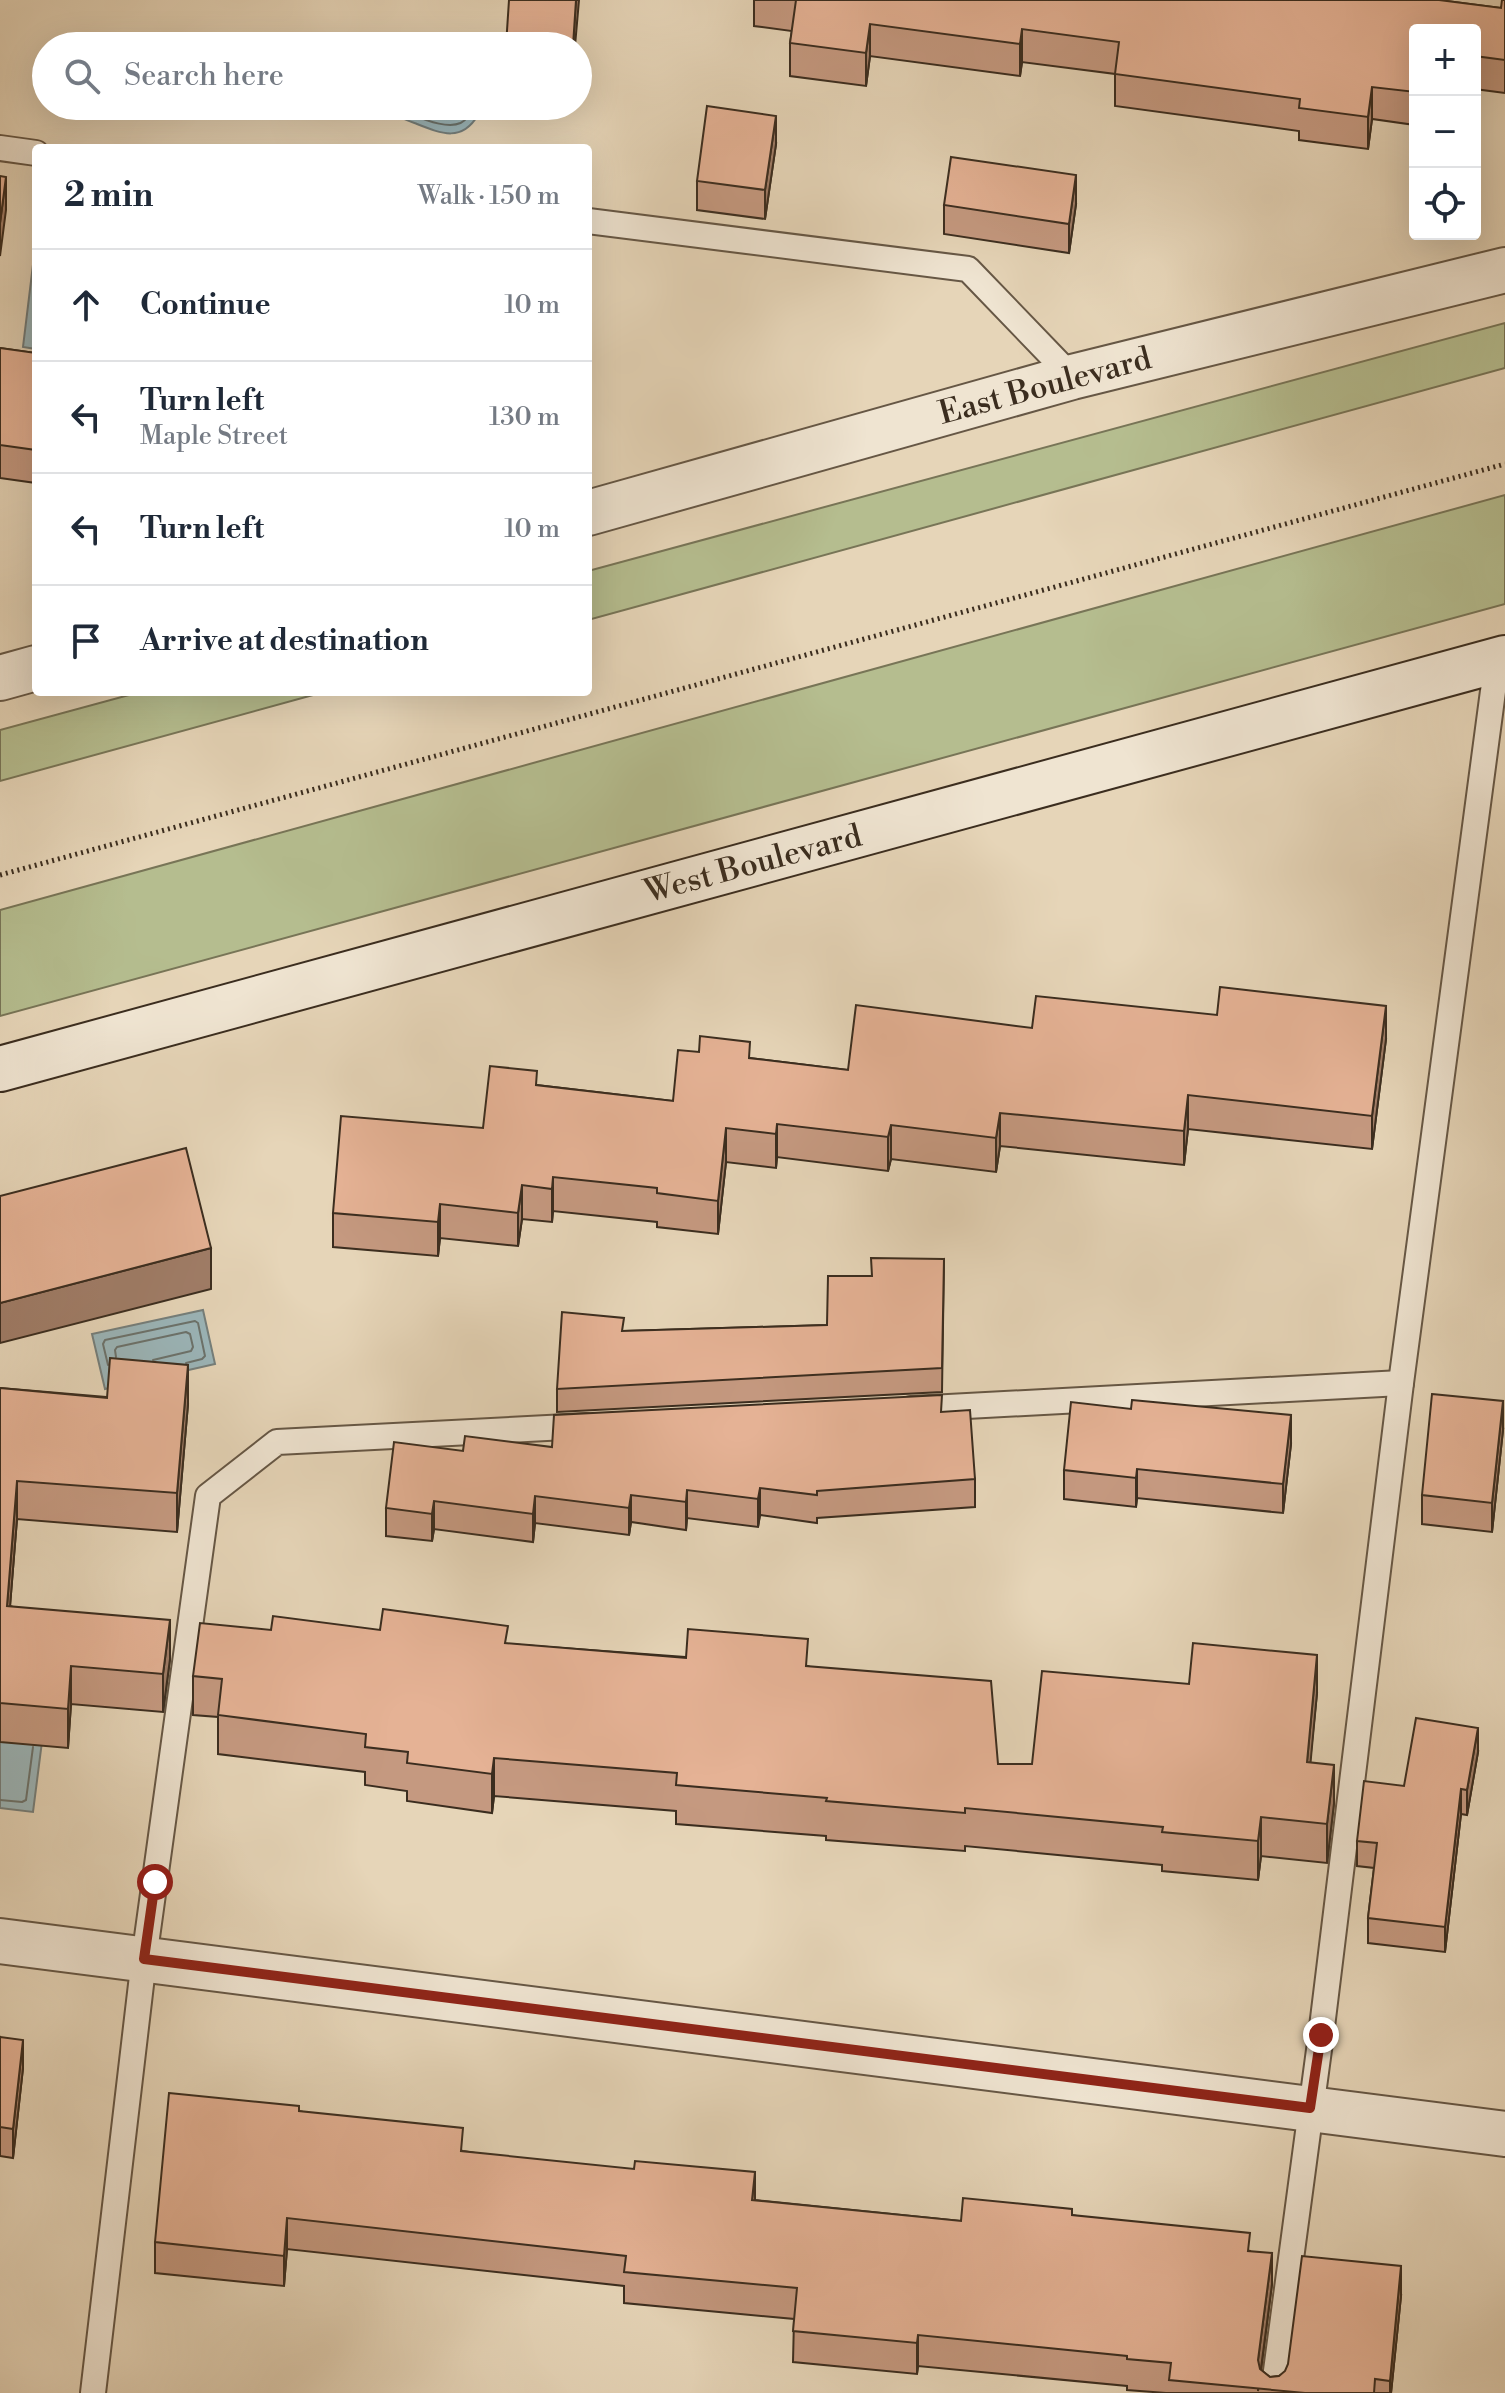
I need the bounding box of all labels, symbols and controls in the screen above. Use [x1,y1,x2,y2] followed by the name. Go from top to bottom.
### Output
[1409,24,1481,240] map controls
[1409,24,1481,96] button: +
[32,32,592,120] search box
[60,54,104,98] icon: search
[124,57,284,95] text: Search here
[1409,96,1481,168] button: −
[1409,168,1481,240] button: locate
[64,175,153,217] text: 2 min
[418,180,560,212] text: Walk · 150 m
[64,283,108,327] icon: ahead
[140,286,271,324] text: Continue
[504,289,560,321] text: 10 m
[934,338,1156,434] street label: East Boulevard
[140,382,264,420] text: Turn left
[64,395,108,439] icon: left
[489,401,560,433] text: 130 m
[140,420,288,452] text: Maple Street
[64,507,108,551] icon: left
[140,510,264,548] text: Turn left
[504,513,560,545] text: 10 m
[64,619,108,663] icon: arrive
[140,622,429,660] text: Arrive at destination
[639,816,866,912] street label: West Boulevard
[137,1864,173,1900] route start
[1303,2017,1339,2053] route end

